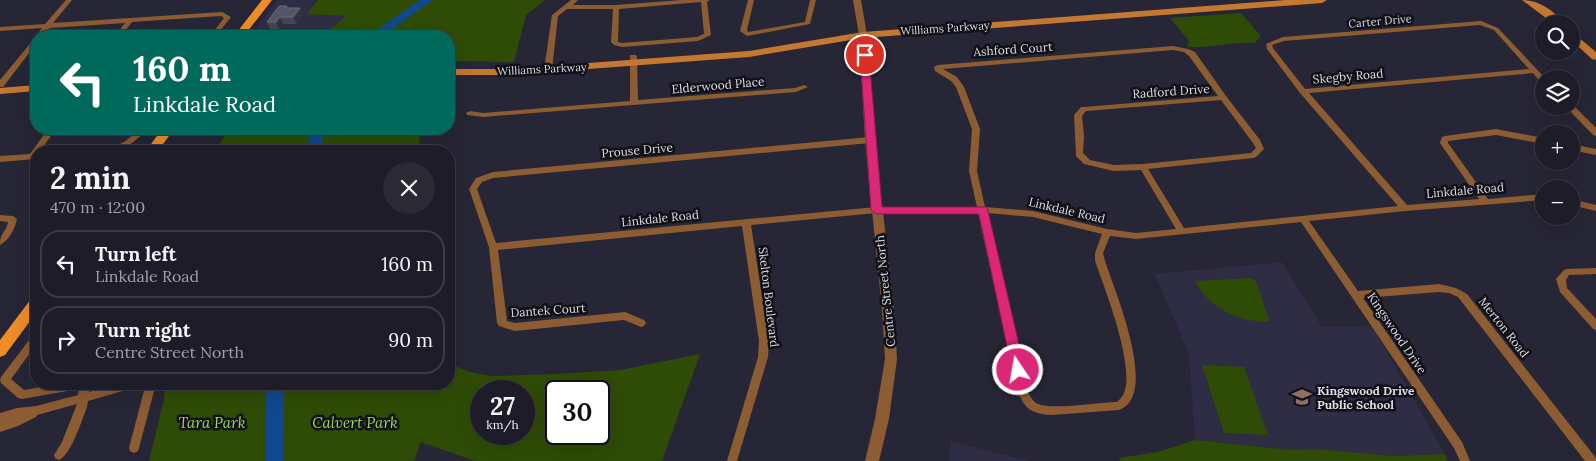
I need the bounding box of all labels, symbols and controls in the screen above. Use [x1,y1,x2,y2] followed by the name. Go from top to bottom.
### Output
[1348,11,1412,31] street label: Carter Drive
[1535,15,1580,225] map controls
[1535,15,1580,60] button: search
[900,18,990,38] street label: Williams Parkway
[844,34,886,76] pin
[972,39,1053,59] street label: Ashford Court
[851,41,879,69] icon: arrive
[133,46,231,91] text: 160 m
[50,50,115,115] icon: left
[497,60,587,78] street label: Williams Parkway
[1312,65,1384,87] street label: Skegby Road
[1535,70,1580,115] button: layers
[671,73,765,97] street label: Elderwood Place
[1132,81,1211,101] street label: Radford Drive
[133,90,276,118] text: Linkdale Road
[1535,125,1580,170] button: +
[601,139,674,161] street label: Prouse Drive
[50,159,130,197] text: 2 min
[383,162,435,214] button: close
[1425,179,1505,201] street label: Linkdale Road
[1535,180,1580,225] button: −
[1027,194,1107,226] street label: Linkdale Road
[50,197,145,217] text: 470 m · 12:00
[620,206,700,230] street label: Linkdale Road
[872,235,898,347] street label: Centre Street North
[95,242,176,266] text: Turn left
[755,246,783,348] street label: Skelton Boulevard
[52,250,80,278] icon: left
[381,252,433,276] text: 160 m
[95,266,199,286] text: Linkdale Road
[1364,289,1430,377] street label: Kingswood Drive
[1476,294,1532,360] street label: Merton Road
[510,300,587,320] street label: Dantek Court
[95,318,191,342] text: Turn right
[52,326,80,354] icon: right
[388,328,433,352] text: 90 m
[95,342,244,362] text: Centre Street North
[991,343,1043,395] position arrow
[545,380,610,445] speed limit sign: 30
[1317,383,1415,412] place label: Kingswood Drive Public School
[1291,386,1313,408] school or university icon: Kingswood Drive Public School
[490,390,515,422] text: 27
[178,413,246,432] park label: Tara Park
[312,413,398,432] park label: Calvert Park
[486,417,519,432] text: km/h

